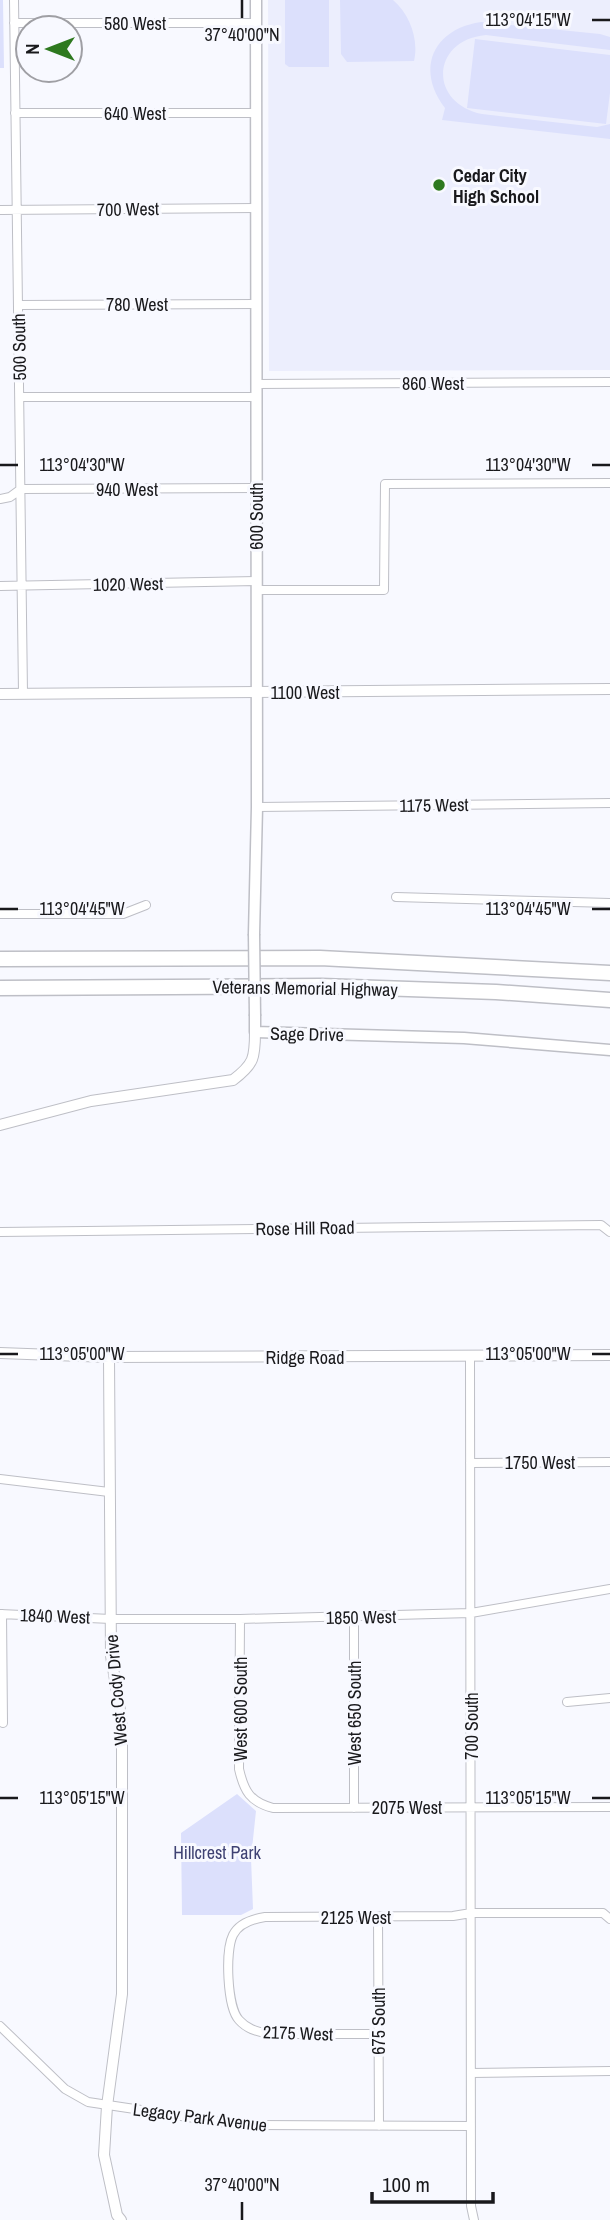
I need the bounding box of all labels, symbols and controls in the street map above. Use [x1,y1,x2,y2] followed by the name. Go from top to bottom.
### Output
[485,7,571,32] text: 113°04'15"W
[104,11,166,36] street label: 580 West
[14,14,84,84] north arrow
[204,22,280,47] text: 37°40'00"N
[19,43,45,55] text: N
[104,101,166,126] street label: 640 West
[453,163,539,209] place label: Cedar City High School
[431,177,447,193] marker: Cedar City High School
[97,196,159,222] street label: 700 West
[106,292,168,317] street label: 780 West
[6,313,32,381] street label: 500 South
[402,371,464,396] street label: 860 West
[39,452,125,477] text: 113°04'30"W
[485,452,571,477] text: 113°04'30"W
[96,477,158,502] street label: 940 West
[244,482,269,550] street label: 600 South
[93,571,163,597] street label: 1020 West
[270,680,340,705] street label: 1100 West
[399,792,469,818] street label: 1175 West
[39,896,125,921] text: 113°04'45"W
[485,896,571,921] text: 113°04'45"W
[212,974,399,1002] street label: Veterans Memorial Highway
[270,1021,344,1047] street label: Sage Drive
[255,1215,355,1241] street label: Rose Hill Road
[39,1341,125,1366] text: 113°05'00"W
[485,1341,571,1366] text: 113°05'00"W
[266,1345,344,1370] street label: Ridge Road
[505,1450,575,1475] street label: 1750 West
[19,1602,91,1630] street label: 1840 West
[326,1604,396,1630] street label: 1850 West
[99,1633,133,1747] street label: West Cody Drive
[228,1657,253,1761] street label: West 600 South
[342,1661,367,1765] street label: West 650 South
[459,1692,484,1760] street label: 700 South
[39,1785,125,1810] text: 113°05'15"W
[485,1785,571,1810] text: 113°05'15"W
[372,1795,442,1820] street label: 2075 West
[173,1840,261,1865] park label: Hillcrest Park
[321,1905,391,1930] street label: 2125 West
[366,1987,391,2055] street label: 675 South
[262,2019,334,2047] street label: 2175 West
[131,2096,269,2138] street label: Legacy Park Avenue
[372,2160,493,2204] scale bar
[382,2170,430,2199] text: 100 m
[204,2172,280,2197] text: 37°40'00"N

